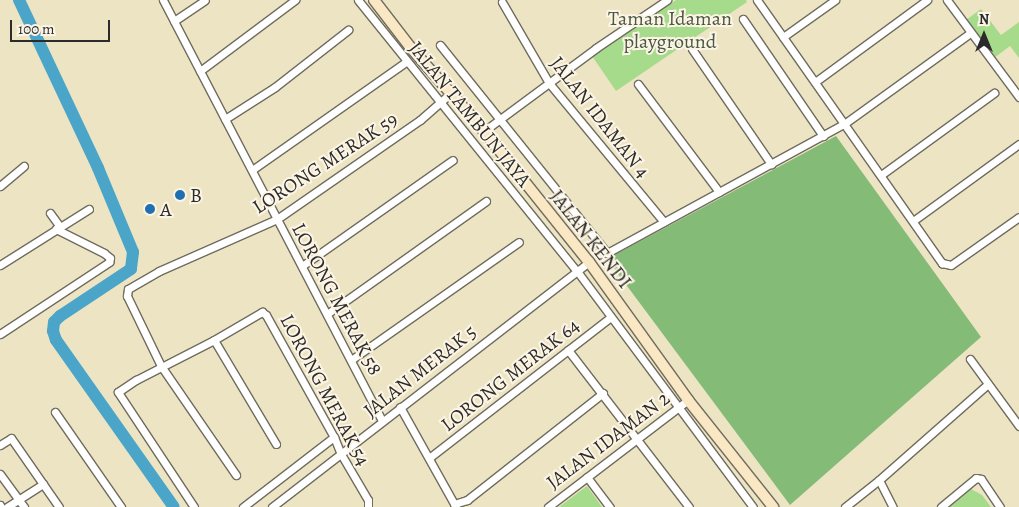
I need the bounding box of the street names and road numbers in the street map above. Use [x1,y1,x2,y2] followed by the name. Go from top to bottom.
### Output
[404,36,536,192] street label: JALAN TAMBUN JAYA
[545,52,655,182] street label: JALAN IDAMAN 4
[248,107,402,219] street label: LORONG MERAK 59
[545,185,637,293] street label: JALAN KENDI
[287,219,387,379] street label: LORONG MERAK 58
[275,310,375,470] street label: LORONG MERAK 54
[436,314,584,436] street label: LORONG MERAK 64
[359,320,481,422] street label: JALAN MERAK 5
[542,386,674,494] street label: JALAN IDAMAN 2

